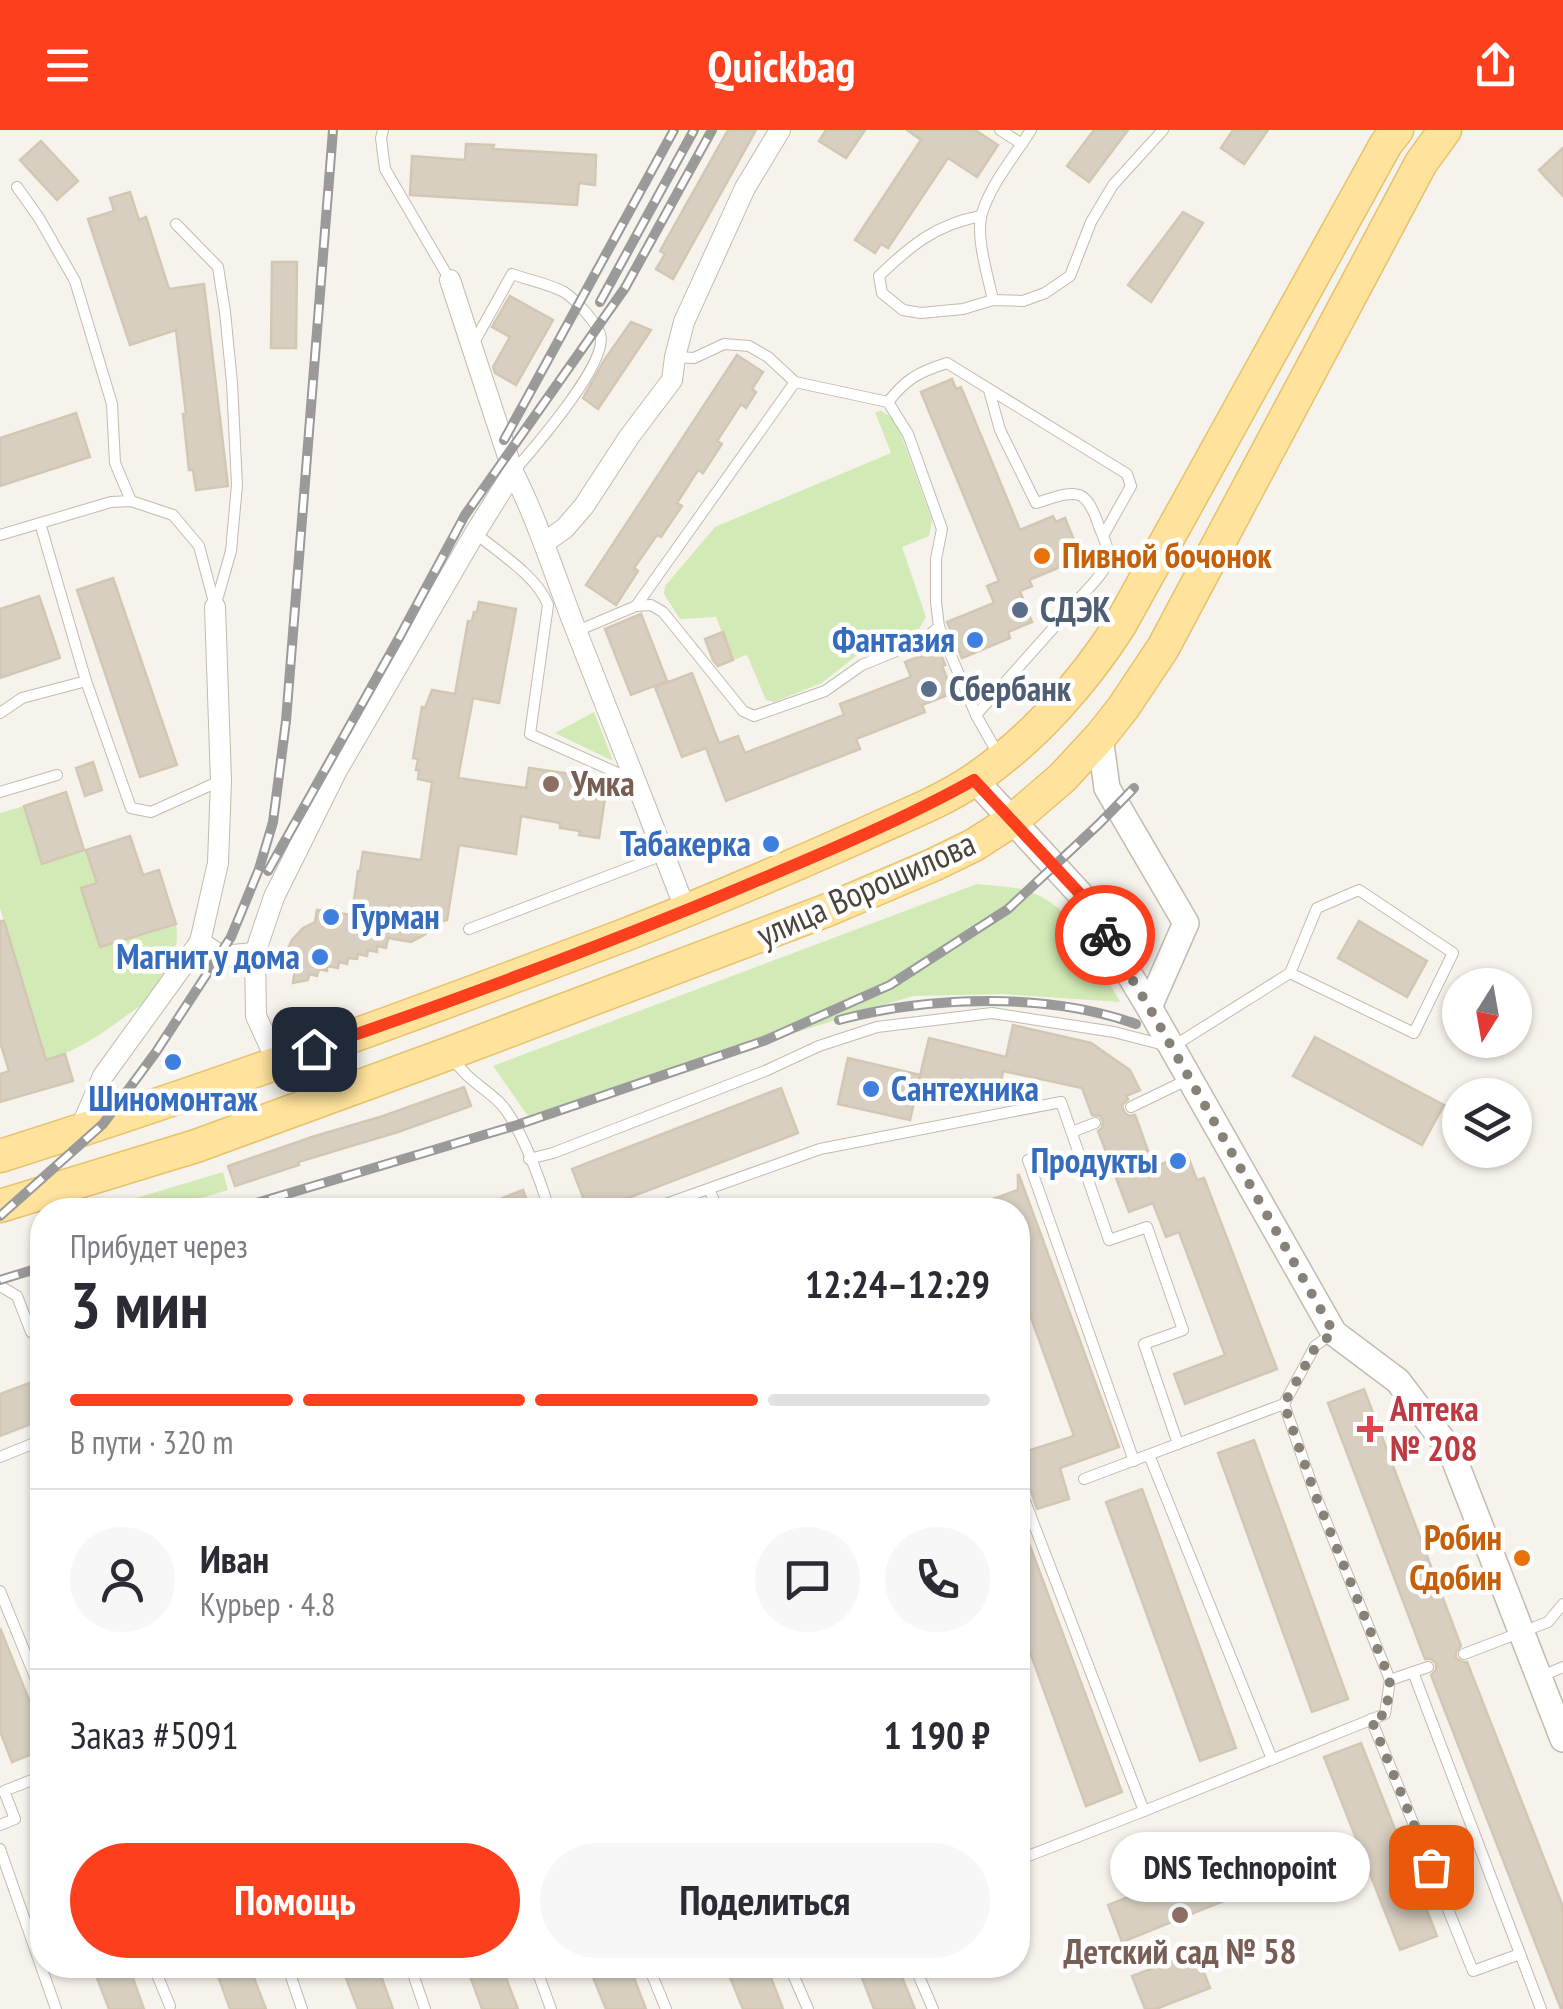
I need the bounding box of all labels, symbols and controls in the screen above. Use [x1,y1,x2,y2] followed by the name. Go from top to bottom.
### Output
[708,36,855,94] text: Quickbag
[40,38,95,93] icon: menu
[1468,38,1523,93] icon: share
[1062,532,1272,578] place label: Пивной бочонок
[1031,545,1053,567] marker: Пивной бочонок
[1040,586,1111,632] place label: СДЭК
[1009,599,1031,621] marker: СДЭК
[832,616,955,662] place label: Фантазия
[964,629,986,651] marker: Фантазия
[949,665,1072,711] place label: Сбербанк
[918,678,940,700] marker: Сбербанк
[570,760,635,806] place label: Умка
[540,773,562,795] marker: Умка
[749,819,982,957] street label: улица Ворошилова
[620,820,751,866] place label: Табакерка
[760,833,782,855] marker: Табакерка
[1055,885,1155,985] courier
[351,893,440,939] place label: Гурман
[320,906,342,928] marker: Гурман
[1078,908,1133,963] icon: bike
[116,933,300,979] place label: Магнит у дома
[309,946,331,968] marker: Магнит у дома
[1442,968,1532,1058] north arrow
[1442,968,1532,1168] map controls
[272,1007,357,1092] pin
[287,1022,342,1077] icon: home
[162,1051,184,1073] marker: Шиномонтаж
[891,1065,1039,1111] place label: Сантехника
[88,1075,258,1121] place label: Шиномонтаж
[860,1078,882,1100] marker: Сантехника
[1442,1078,1532,1168] button: layers
[1031,1137,1158,1183] place label: Продукты
[1167,1150,1189,1172] marker: Продукты
[70,1225,248,1267] text: Прибудет через
[805,1259,990,1308] text: 12:24–12:29
[70,1262,209,1346] text: 3 мин
[1389,1385,1479,1471] place label: Аптека № 208
[1359,1418,1381,1440] marker: Аптека № 208
[70,1421,233,1463] text: В пути · 320 m
[1409,1514,1502,1600] place label: Робин Сдобин
[70,1527,175,1632] button: person
[755,1527,860,1632] button: chat
[885,1527,990,1632] button: phone
[200,1534,269,1583] text: Иван
[1511,1547,1533,1569] marker: Робин Сдобин
[200,1583,335,1625] text: Курьер · 4.8
[70,1710,239,1759] text: Заказ #5091
[884,1710,990,1759] text: 1 190 ₽
[1389,1825,1474,1910] pin
[1111,1832,1371,1902] callout: DNS Technopoint
[1404,1840,1459,1895] icon: bag
[70,1843,520,1958] button: Помощь
[540,1843,990,1958] button: Поделиться
[1143,1846,1337,1888] text: DNS Technopoint
[1169,1904,1191,1926] marker: Детский сад № 58
[1064,1928,1297,1974] place label: Детский сад № 58

